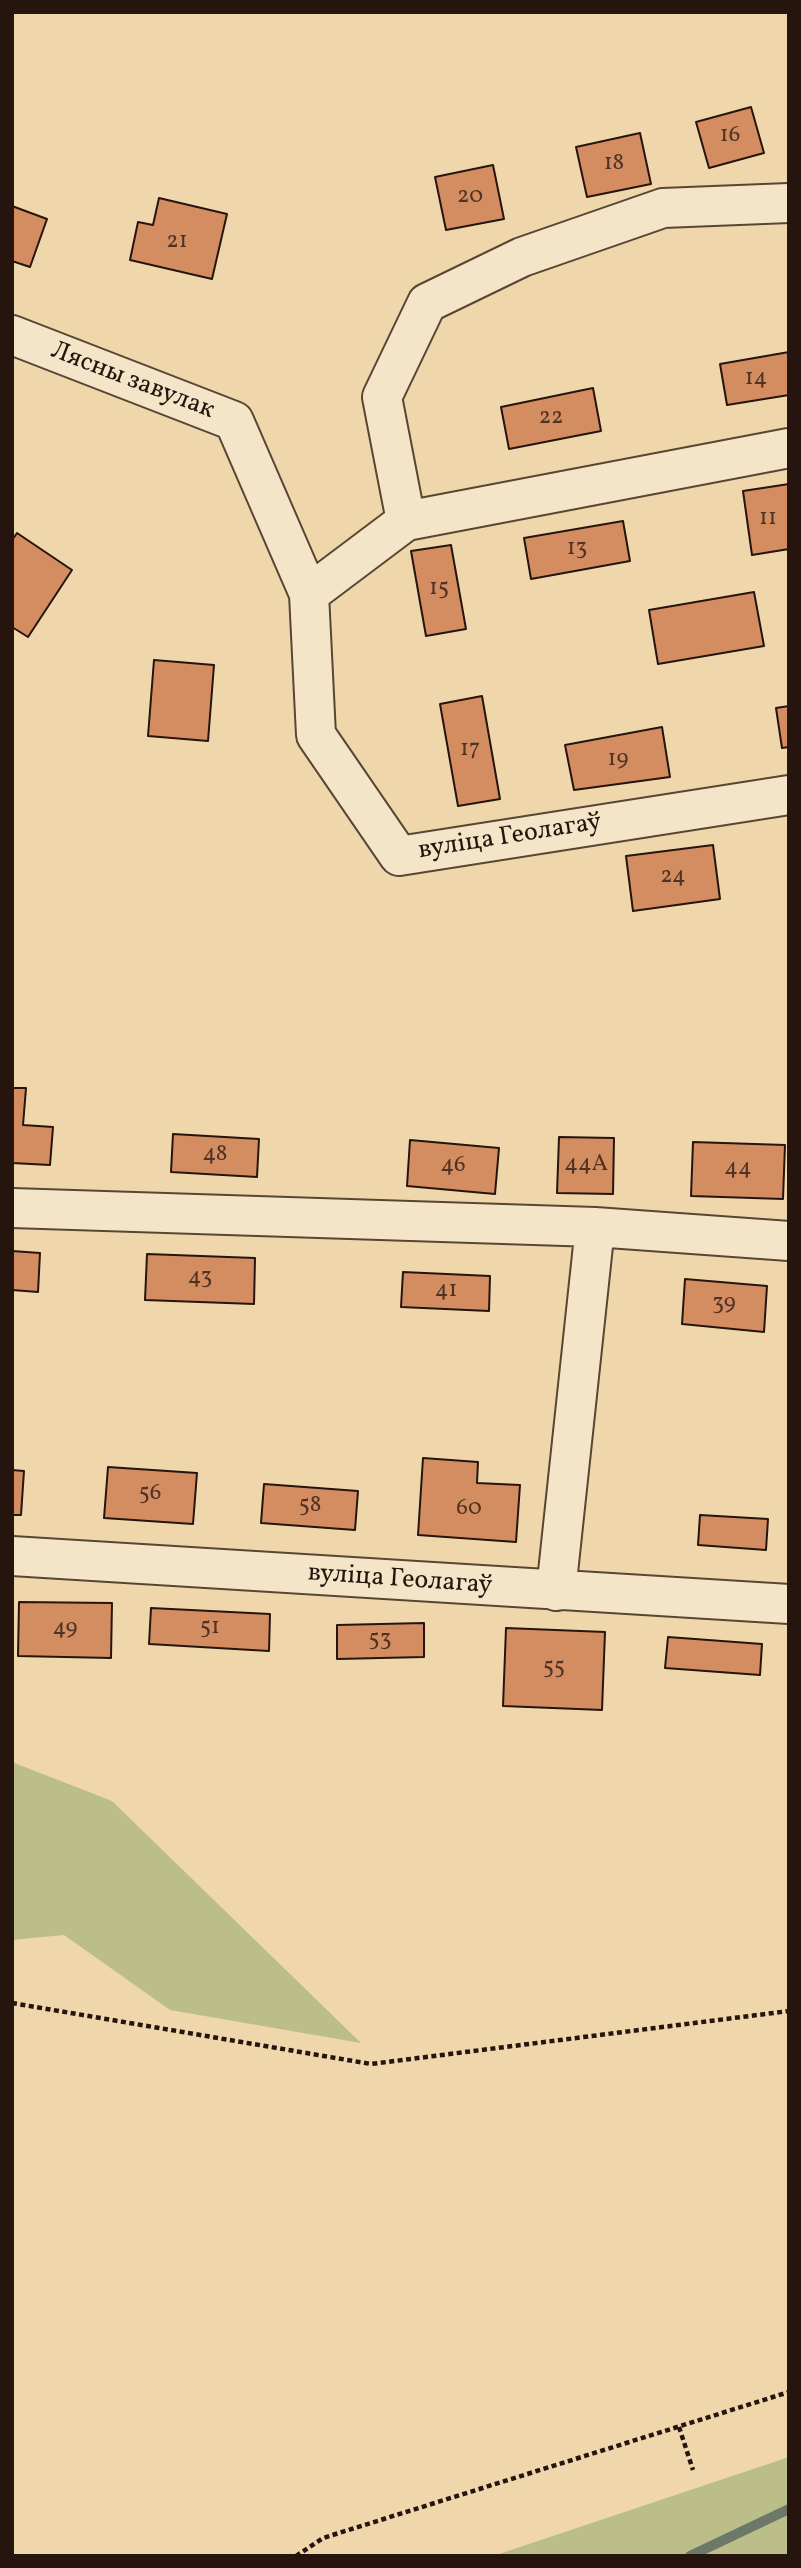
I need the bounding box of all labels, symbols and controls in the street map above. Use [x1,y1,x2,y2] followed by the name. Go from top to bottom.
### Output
[720,123,740,151] house number: 16
[604,151,624,179] house number: 18
[457,184,483,212] house number: 20
[166,229,188,257] house number: 21
[46,336,218,428] street label: Лясны завулак
[745,366,767,394] house number: 14
[539,405,563,433] house number: 22
[759,506,777,534] house number: 11
[567,536,587,564] house number: 13
[429,576,449,604] house number: 15
[460,737,480,765] house number: 17
[608,747,628,775] house number: 19
[416,808,604,868] street label: вуліца Геолагаў
[660,864,686,892] house number: 24
[203,1142,227,1170] house number: 48
[564,1152,608,1180] house number: 44А
[440,1153,466,1181] house number: 46
[724,1156,752,1184] house number: 44
[188,1265,212,1293] house number: 43
[435,1278,457,1306] house number: 41
[712,1291,736,1319] house number: 39
[139,1481,161,1509] house number: 56
[299,1493,321,1521] house number: 58
[456,1496,482,1524] house number: 60
[307,1559,493,1603] street label: вуліца Геолагаў
[200,1615,220,1643] house number: 51
[53,1616,77,1644] house number: 49
[369,1627,391,1655] house number: 53
[543,1655,565,1683] house number: 55

